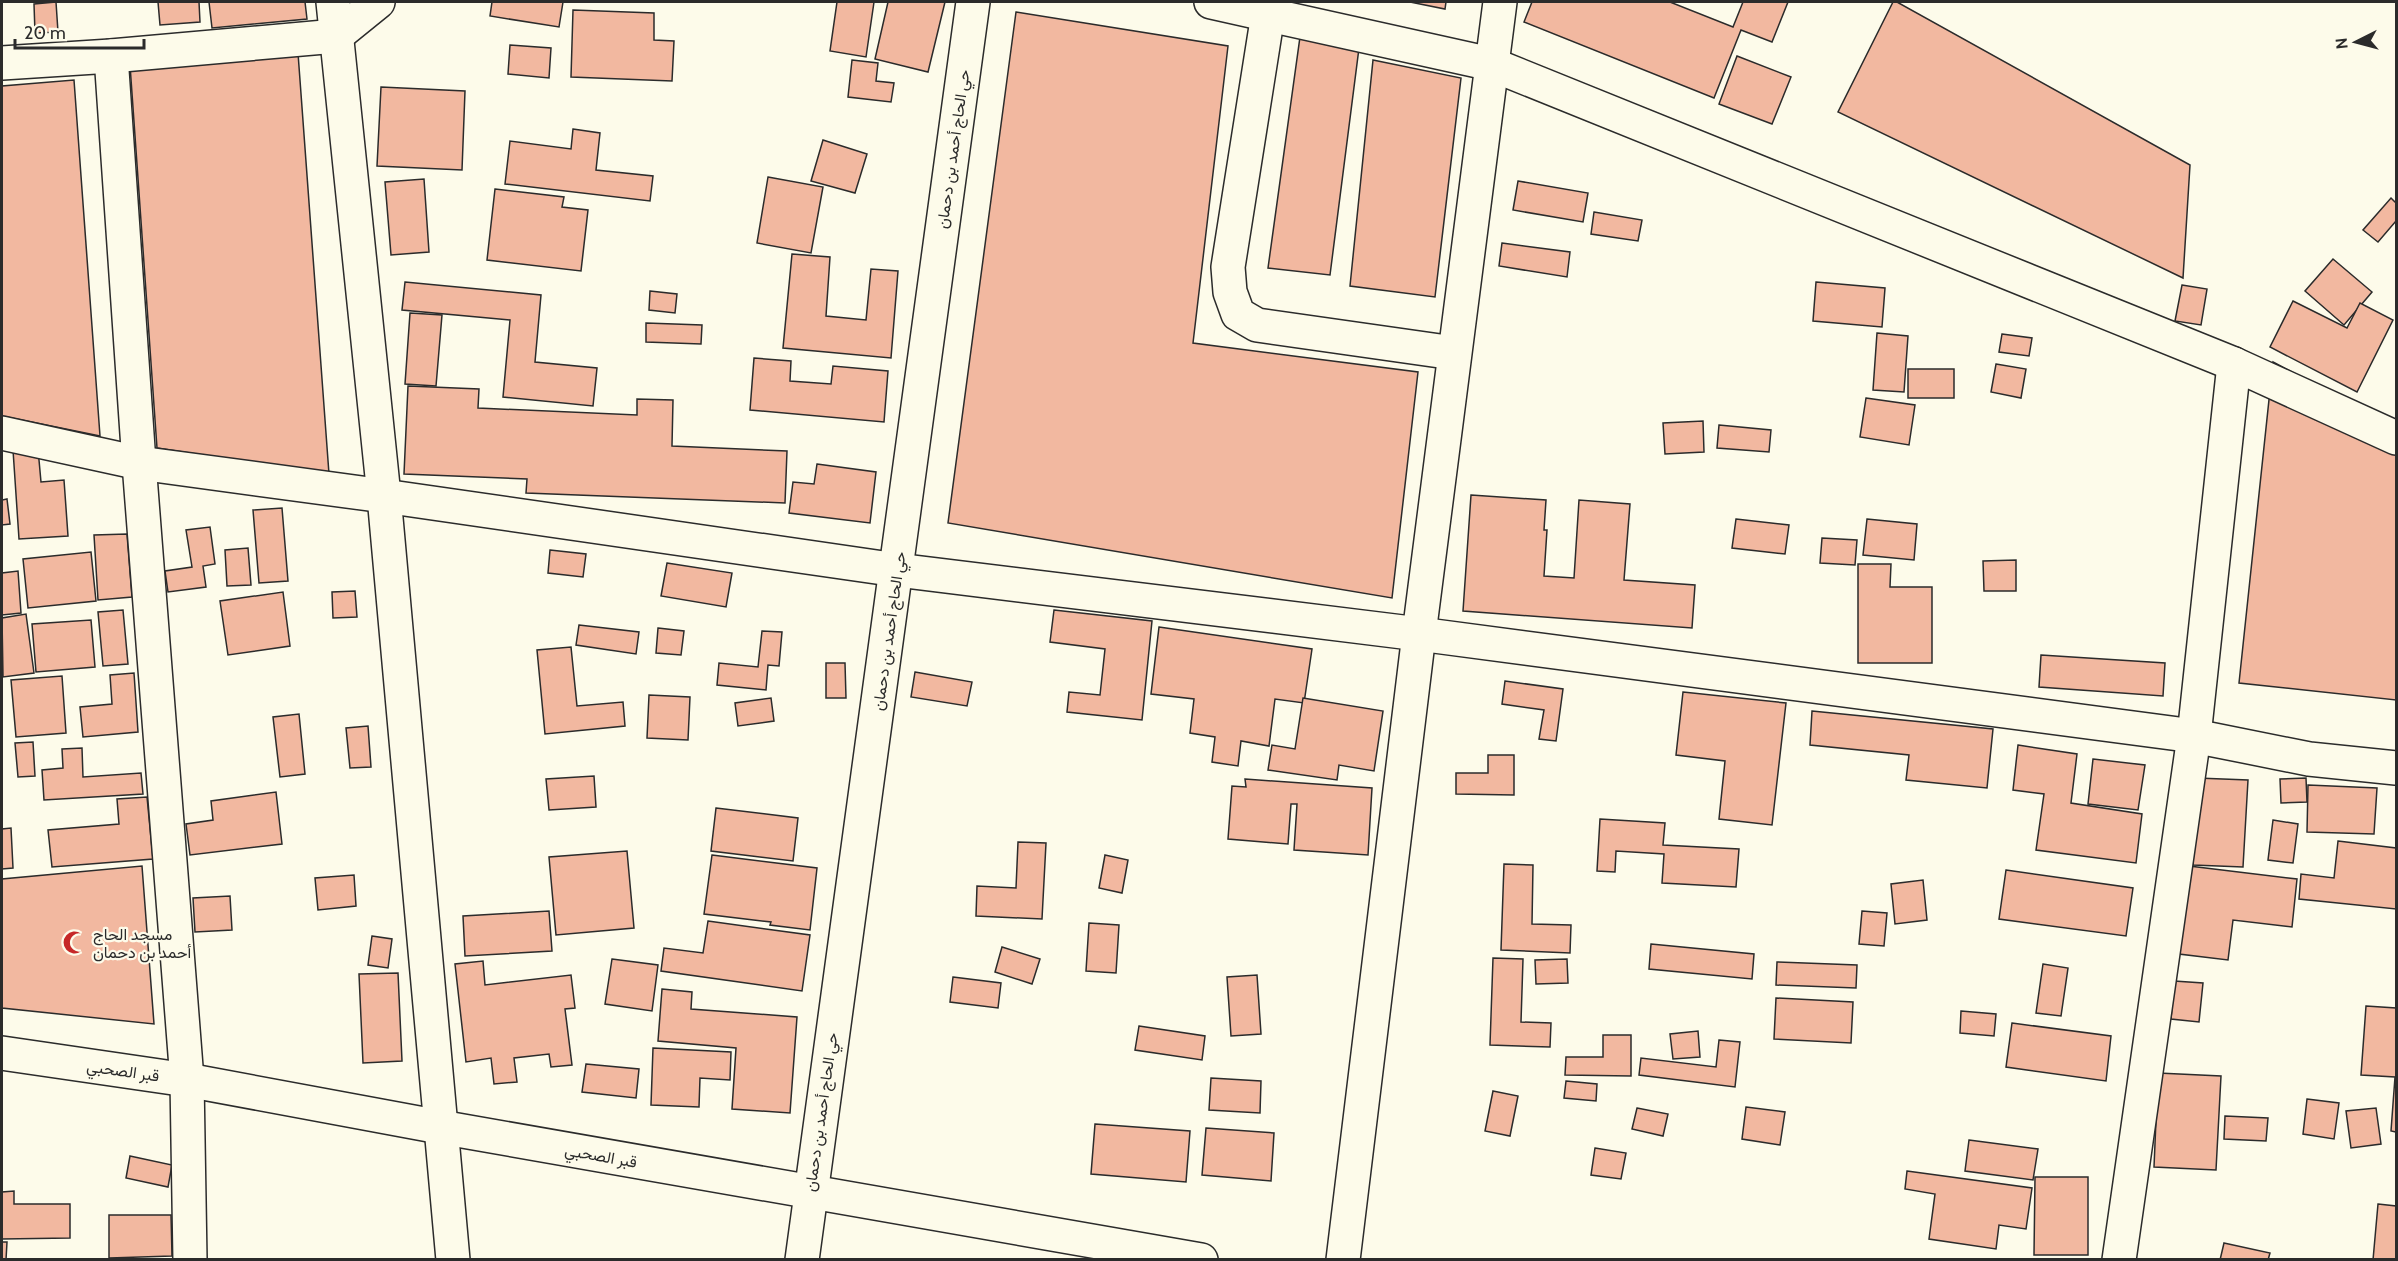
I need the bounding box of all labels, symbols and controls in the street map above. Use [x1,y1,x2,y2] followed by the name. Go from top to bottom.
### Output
[15,12,144,50] scale bar
[2326,12,2386,72] north arrow
[24,22,66,44] text: 20 m
[2332,37,2352,50] text: N
[932,68,978,230] street label: حي الحاج أحمد بن دحمان
[868,550,914,712] street label: حي الحاج أحمد بن دحمان
[93,925,191,963] place label: مسجد الحاج أحمد بن دحمان
[62,930,88,956] mosque icon: مسجد الحاج أحمد بن دحمان
[800,1031,846,1193] street label: حي الحاج أحمد بن دحمان
[85,1057,160,1089] street label: قبر الصحبي
[563,1140,639,1176] street label: قبر الصحبي

